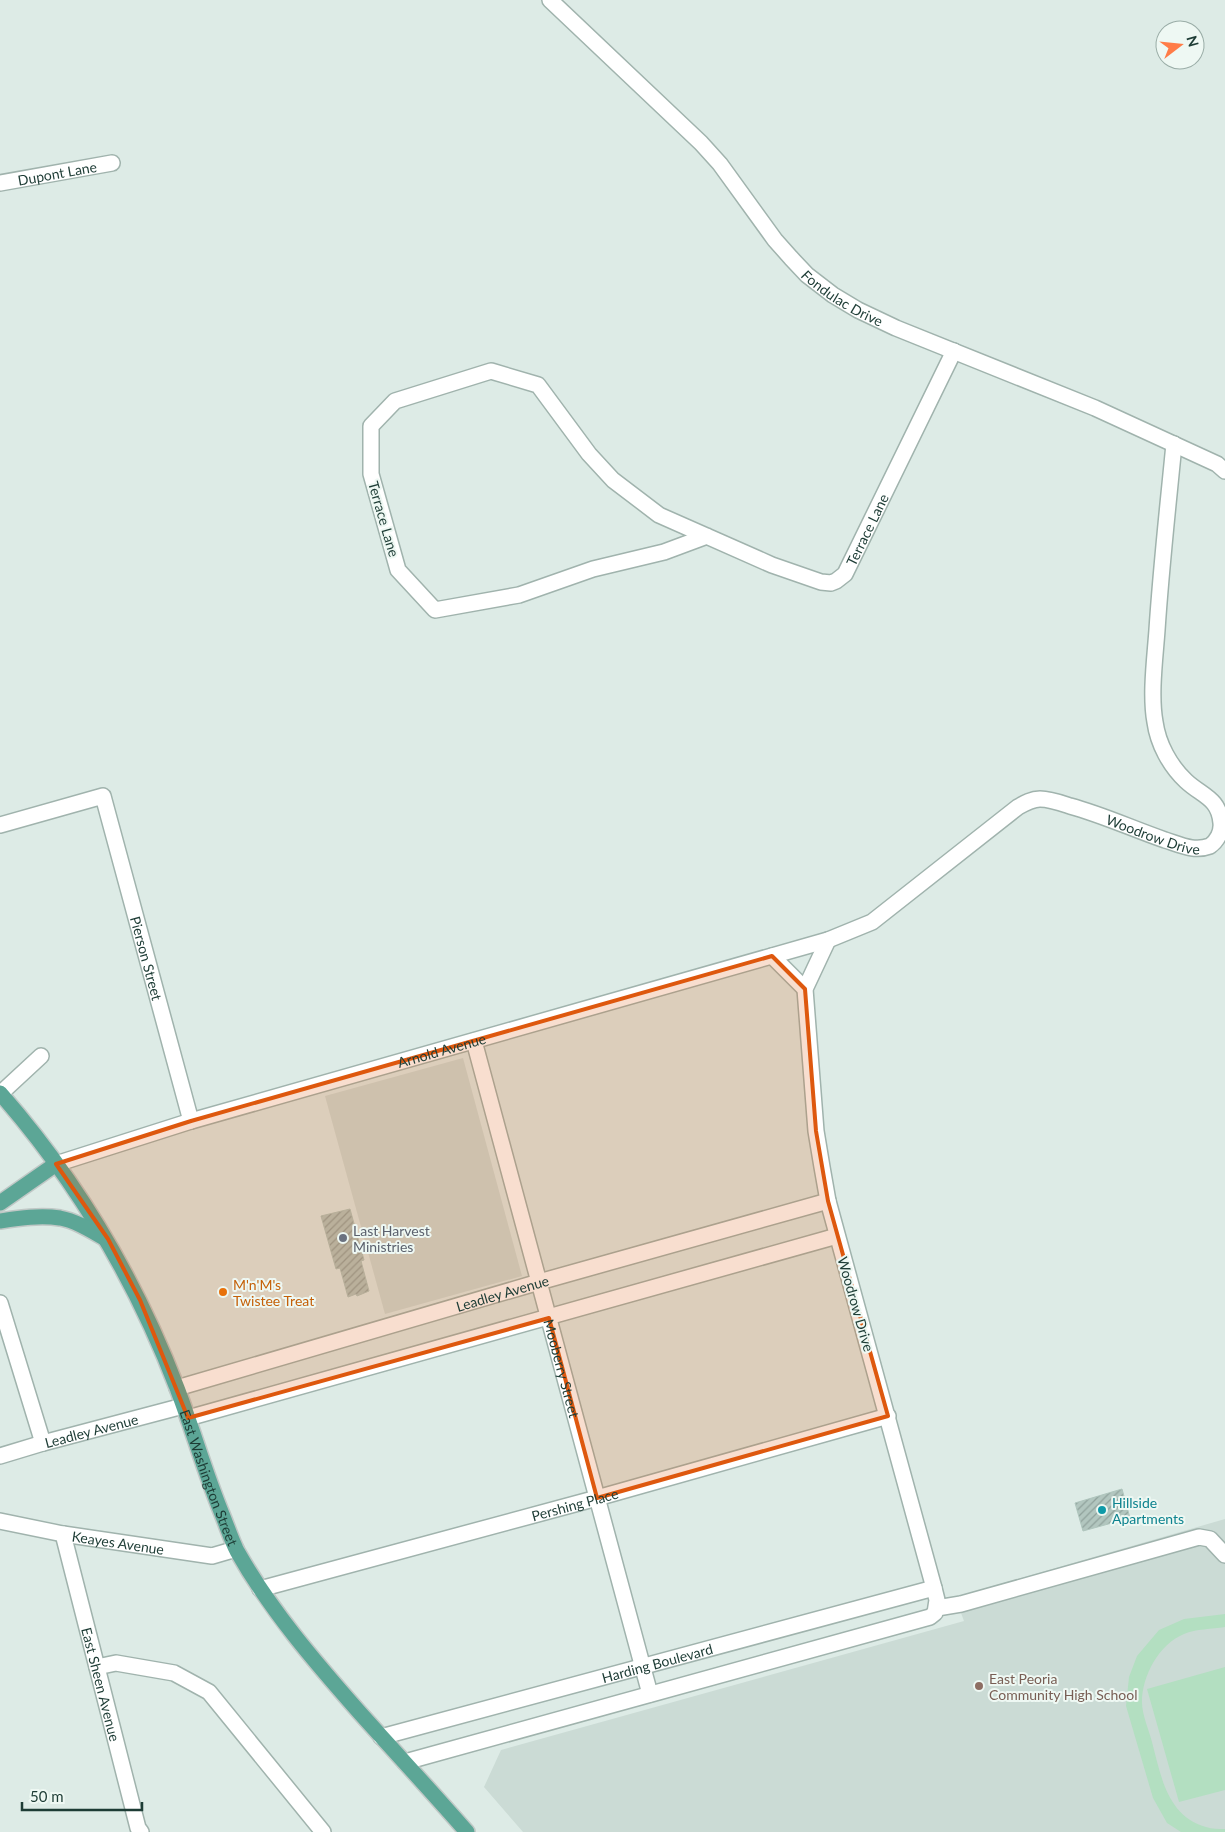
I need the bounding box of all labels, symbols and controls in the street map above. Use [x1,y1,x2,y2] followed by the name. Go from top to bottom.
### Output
[1155,20,1205,70] north arrow
[1183,34,1203,49] text: N
[16,157,98,188] street label: Dupont Lane
[798,266,886,329] street label: Fondulac Drive
[365,479,403,559] street label: Terrace Lane
[842,491,892,568] street label: Terrace Lane
[1104,810,1200,857] street label: Woodrow Drive
[127,914,166,1002] street label: Pierson Street
[395,1029,487,1070] street label: Arnold Avenue
[353,1222,430,1255] place label: Last Harvest Ministries
[337,1232,349,1244] marker: Last Harvest Ministries
[834,1255,878,1353] street label: Woodrow Drive
[454,1271,551,1314] street label: Leadley Avenue
[233,1276,314,1309] place label: M'n'M's Twistee Treat
[217,1286,229,1298] marker: M'n'M's Twistee Treat
[541,1317,584,1420] street label: Mooberry Street
[177,1407,242,1548] street label: East Washington Street
[43,1410,140,1451] street label: Leadley Avenue
[530,1484,620,1524] street label: Pershing Place
[1112,1494,1184,1527] place label: Hillside Apartments
[1096,1504,1108,1516] marker: Hillside Apartments
[71,1527,165,1557] street label: Keayes Avenue
[79,1625,124,1743] street label: East Sheen Avenue
[600,1640,714,1686] street label: Harding Boulevard
[989,1670,1137,1703] place label: East Peoria Community High School
[973,1680,985,1692] marker: East Peoria Community High School
[22,1780,142,1812] scale bar
[30,1787,64,1805] text: 50 m

